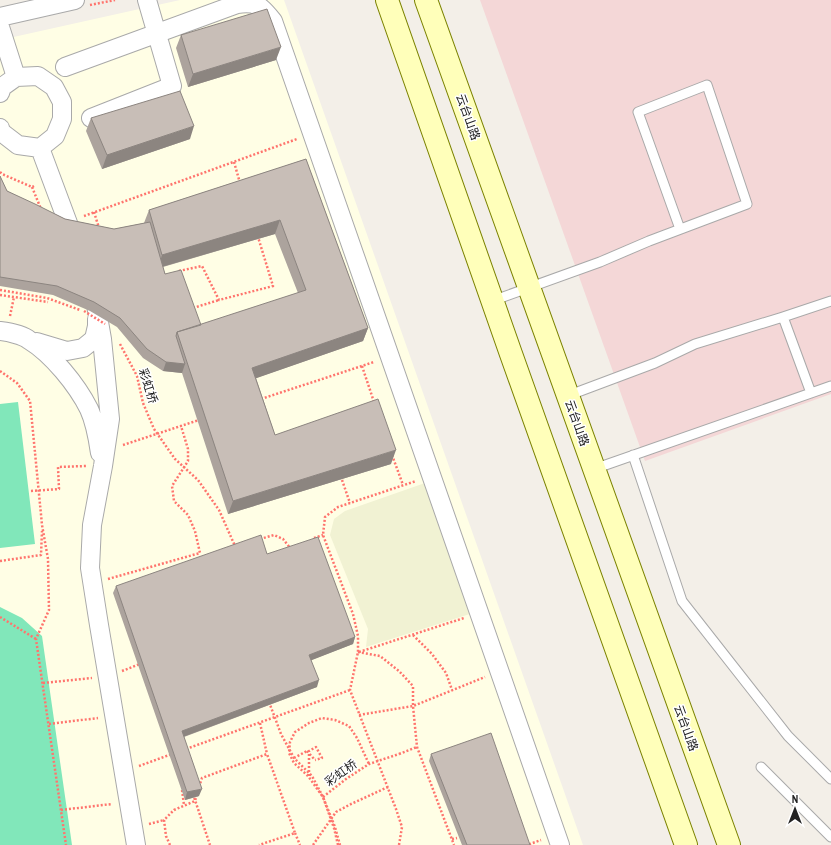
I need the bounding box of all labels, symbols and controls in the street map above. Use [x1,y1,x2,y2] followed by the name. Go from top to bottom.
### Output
[452,92,484,142] street label: 云台山路
[135,366,161,406] street label: 彩虹桥
[561,398,593,448] street label: 云台山路
[670,703,702,753] street label: 云台山路
[322,756,360,790] street label: 彩虹桥
[775,789,815,829] north arrow
[792,792,798,806] text: N

